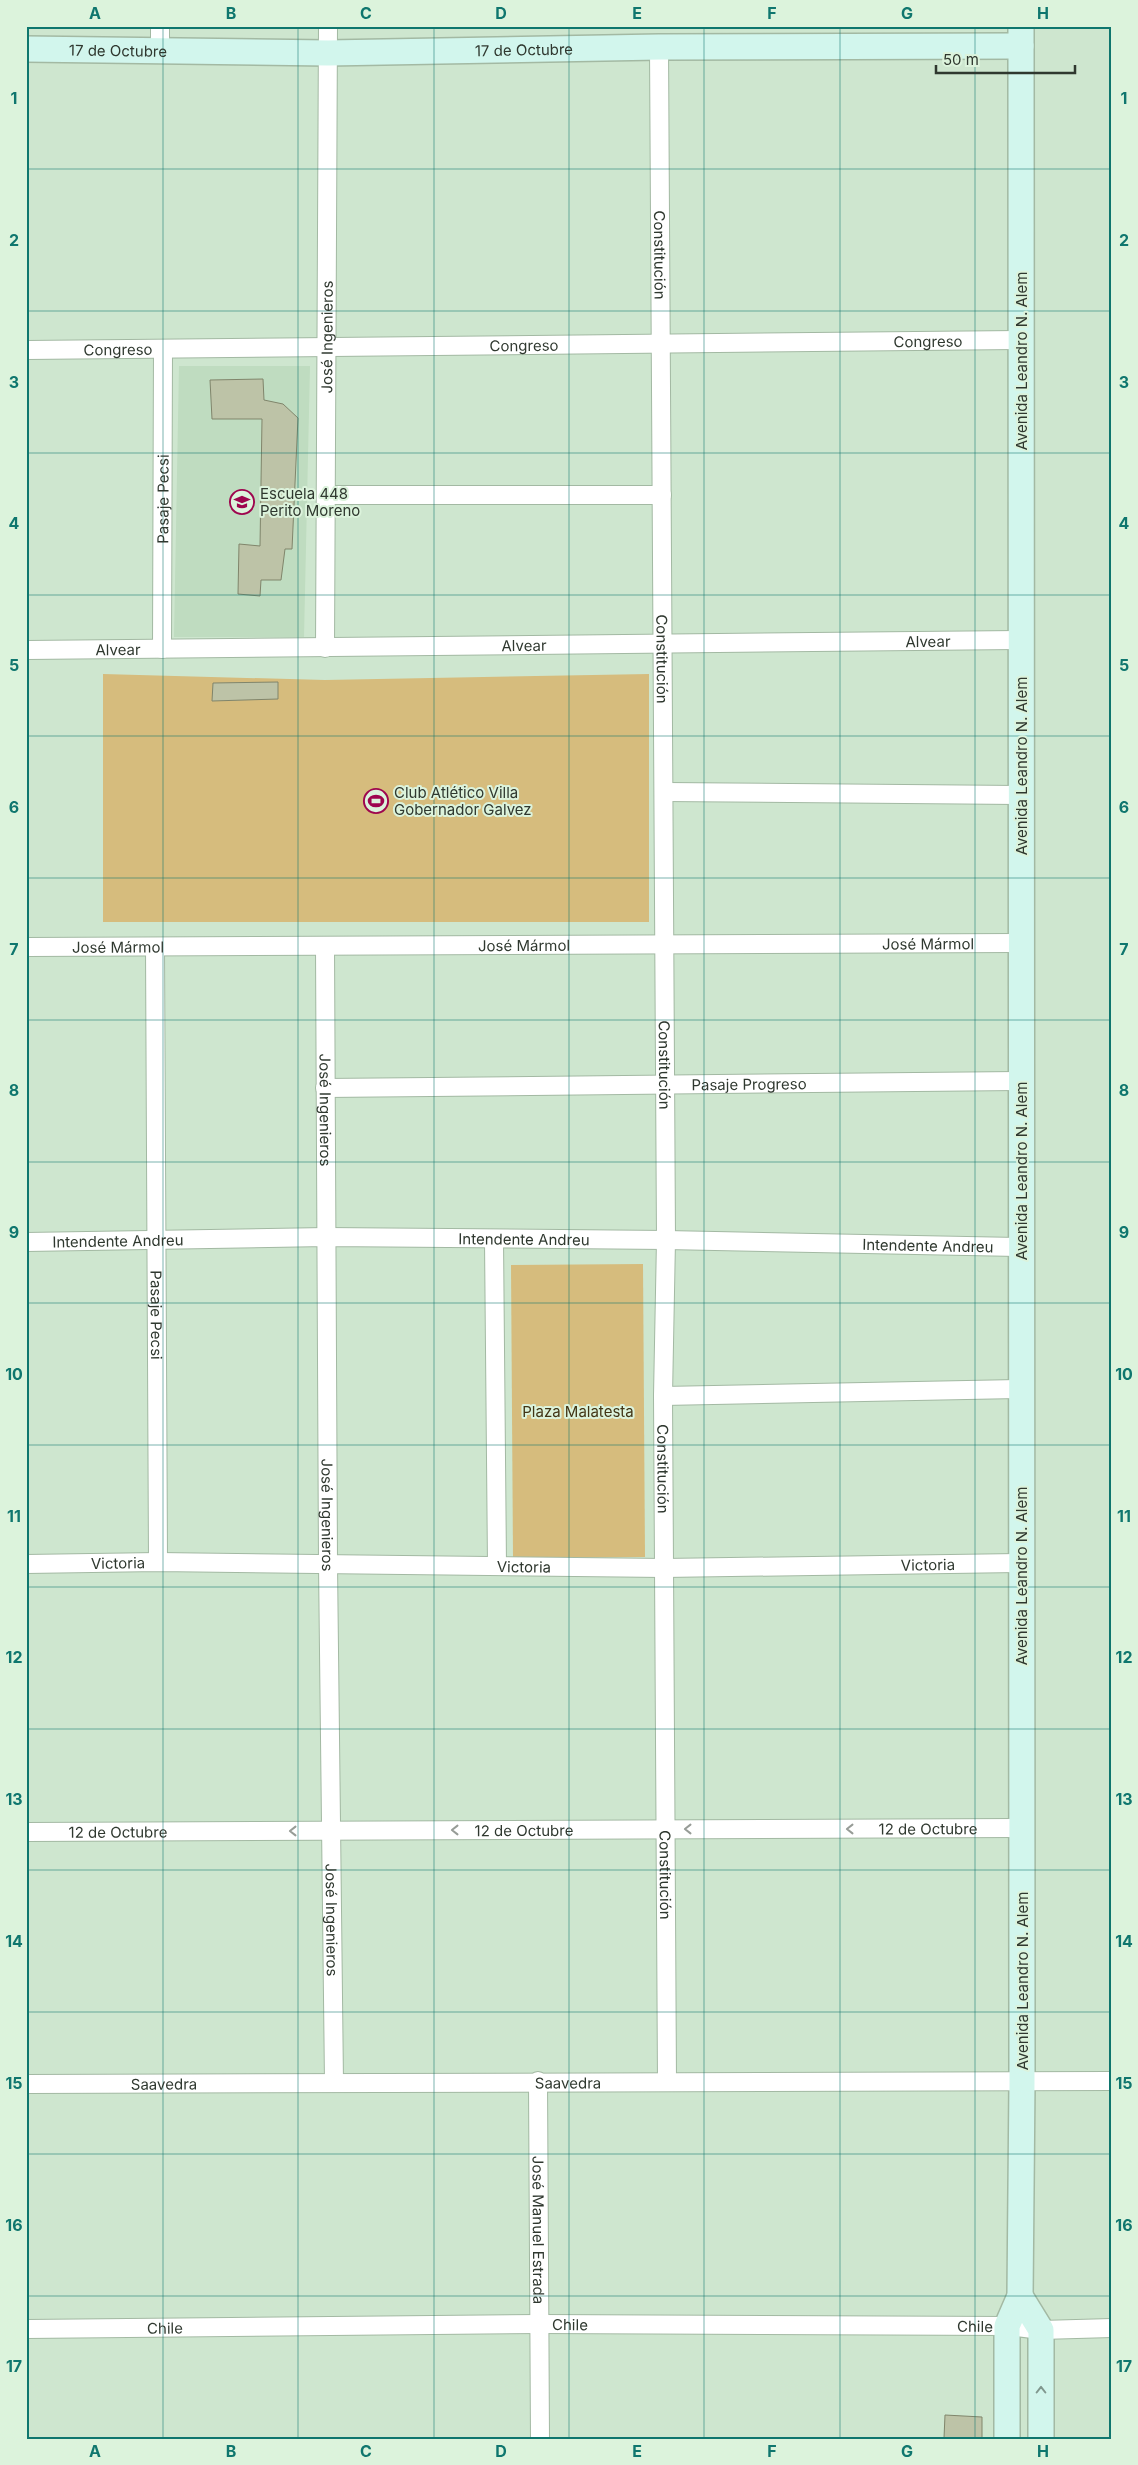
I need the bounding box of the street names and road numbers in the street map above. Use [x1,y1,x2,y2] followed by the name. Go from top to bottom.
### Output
[475,39,573,60] street label: 17 de Octubre
[69,40,167,60] street label: 17 de Octubre
[650,210,670,300] street label: Constitución
[1012,272,1031,450] street label: Avenida Leandro N. Alem
[317,280,336,394] street label: José Ingenieros
[893,331,963,351] street label: Congreso
[489,335,559,355] street label: Congreso
[83,339,153,359] street label: Congreso
[153,454,172,544] street label: Pasaje Pecsi
[653,614,672,704] street label: Constitución
[905,631,951,651] street label: Alvear
[501,635,547,655] street label: Alvear
[95,639,141,659] street label: Alvear
[1012,677,1031,855] street label: Avenida Leandro N. Alem
[882,934,974,953] street label: José Mármol
[478,935,570,955] street label: José Mármol
[72,937,164,956] street label: José Mármol
[655,1020,675,1110] street label: Constitución
[316,1053,336,1167] street label: José Ingenieros
[691,1074,807,1094] street label: Pasaje Progreso
[1012,1082,1031,1260] street label: Avenida Leandro N. Alem
[458,1229,590,1249] street label: Intendente Andreu
[52,1230,184,1251] street label: Intendente Andreu
[862,1234,994,1256] street label: Intendente Andreu
[147,1270,167,1360] street label: Pasaje Pecsi
[654,1424,673,1514] street label: Constitución
[318,1458,338,1572] street label: José Ingenieros
[1012,1487,1031,1665] street label: Avenida Leandro N. Alem
[91,1553,145,1573] street label: Victoria
[901,1554,955,1574] street label: Victoria
[497,1557,551,1576] street label: Victoria
[879,1819,977,1838] street label: 12 de Octubre
[475,1820,573,1840] street label: 12 de Octubre
[69,1822,167,1841] street label: 12 de Octubre
[656,1830,676,1920] street label: Constitución
[322,1863,342,1977] street label: José Ingenieros
[1013,1892,1032,2070] street label: Avenida Leandro N. Alem
[535,2073,601,2092] street label: Saavedra
[131,2074,197,2093] street label: Saavedra
[529,2156,549,2304] street label: José Manuel Estrada
[552,2315,588,2334] street label: Chile
[957,2316,993,2335] street label: Chile
[147,2318,183,2337] street label: Chile

